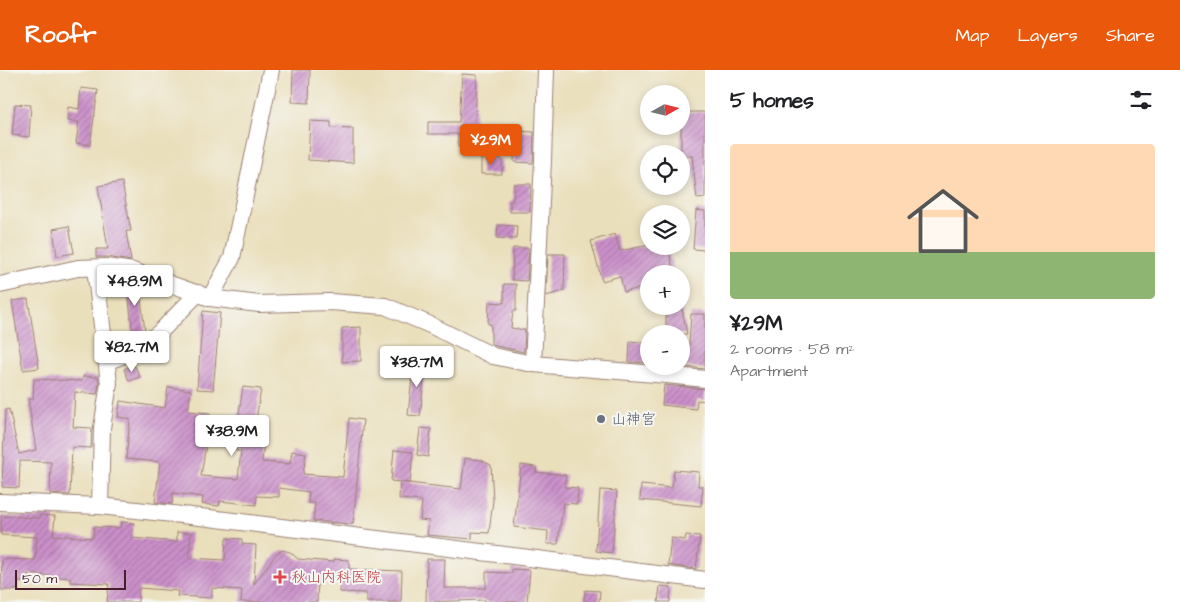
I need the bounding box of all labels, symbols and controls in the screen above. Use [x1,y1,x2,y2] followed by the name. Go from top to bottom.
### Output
[25,18,97,52] text: Roofr
[955,23,989,48] text: Map
[1017,23,1078,48] text: Layers
[1106,23,1155,48] text: Share
[640,85,690,135] north arrow
[640,85,690,375] map controls
[730,86,814,115] text: 5 homes
[1127,86,1155,114] icon: filters
[461,124,521,166] pin: ¥29M
[471,129,511,151] text: ¥29M
[640,145,690,195] button: locate
[898,176,988,266] icon: home
[640,205,690,255] button: layers
[94,264,176,307] pin: ¥48.9M
[640,265,690,315] button: +
[108,270,162,292] text: ¥48.9M
[730,309,783,338] text: ¥29M
[640,325,690,375] button: −
[91,330,173,373] pin: ¥82.7M
[105,336,159,358] text: ¥82.7M
[730,338,855,360] text: 2 rooms · 58 m²
[376,346,458,388] pin: ¥38.7M
[391,351,443,373] text: ¥38.7M
[730,360,808,382] text: Apartment
[611,409,656,430] place label: 山神宮
[595,413,607,425] marker: 山神宮
[191,414,273,457] pin: ¥38.9M
[206,420,258,442] text: ¥38.9M
[15,567,126,590] scale bar
[291,567,381,588] place label: 秋山内科医院
[22,569,57,589] text: 50 m
[273,570,287,584] marker: 秋山内科医院

